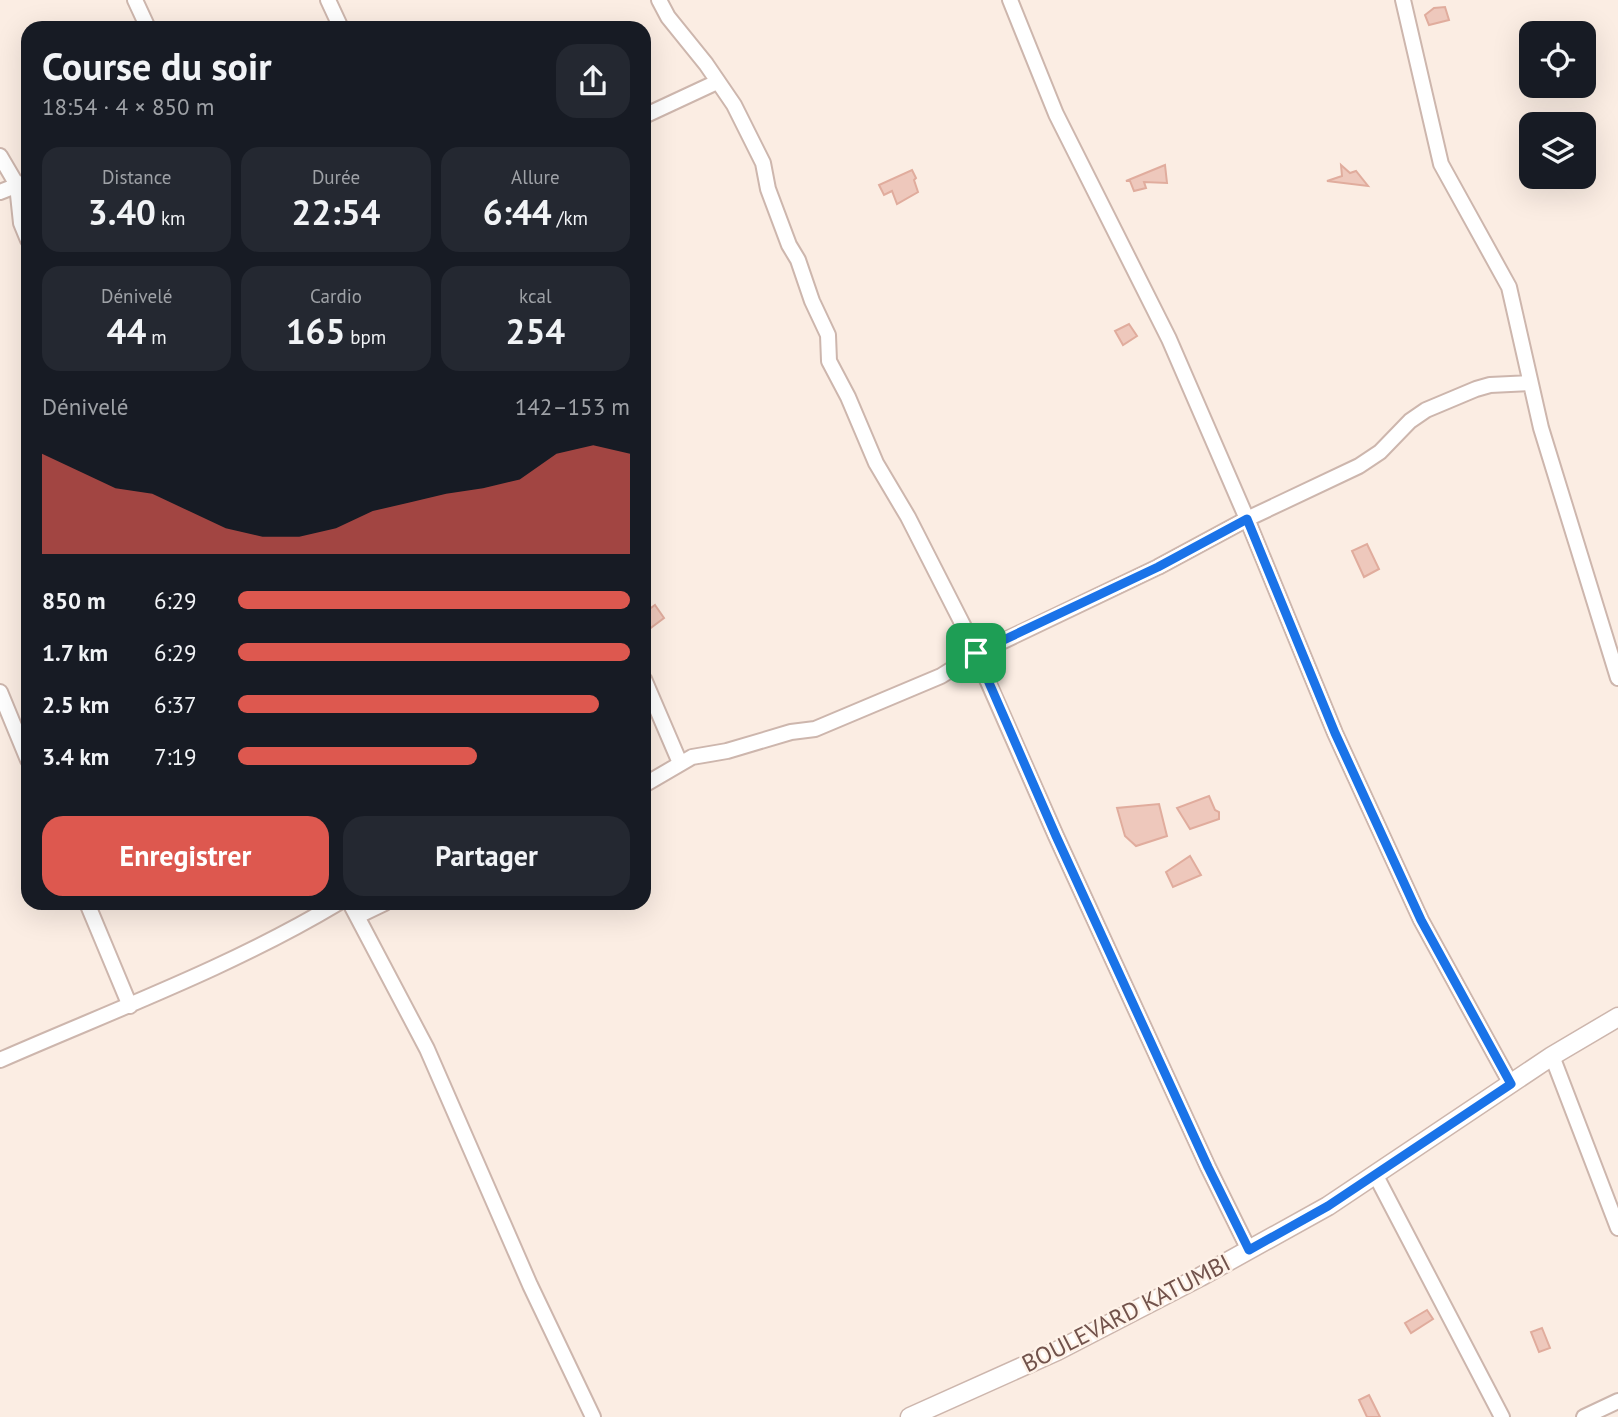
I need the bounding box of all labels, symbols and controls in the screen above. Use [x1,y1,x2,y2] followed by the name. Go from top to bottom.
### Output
[1519,21,1596,189] map controls
[1519,21,1596,98] button: locate
[42,41,272,90] text: Course du soir
[556,44,630,118] button: share
[42,92,214,121] text: 18:54 · 4 × 850 m
[1519,112,1596,189] button: layers
[102,165,171,189] text: Distance
[312,165,360,189] text: Durée
[511,165,560,189] text: Allure
[88,189,156,235] text: 3.40
[292,189,380,235] text: 22:54
[483,189,552,235] text: 6:44
[156,206,186,230] text: km
[552,206,588,230] text: /km
[101,284,172,308] text: Dénivelé
[310,284,362,308] text: Cardio
[519,284,552,308] text: kcal
[107,308,146,354] text: 44
[286,308,345,354] text: 165
[506,308,565,354] text: 254
[146,325,167,349] text: m
[345,325,386,349] text: bpm
[42,392,128,421] text: Dénivelé
[515,392,630,421] text: 142–153 m
[42,586,105,615] text: 850 m
[154,586,197,615] text: 6:29
[946,623,1006,683] pin
[957,634,995,672] icon: arrive
[42,638,108,667] text: 1.7 km
[154,638,197,667] text: 6:29
[42,690,109,719] text: 2.5 km
[154,690,197,719] text: 6:37
[42,742,109,771] text: 3.4 km
[154,742,197,771] text: 7:19
[42,816,329,896] button: Enregistrer
[343,816,630,896] button: Partager
[1017,1247,1235,1379] street label: BOULEVARD KATUMBI

